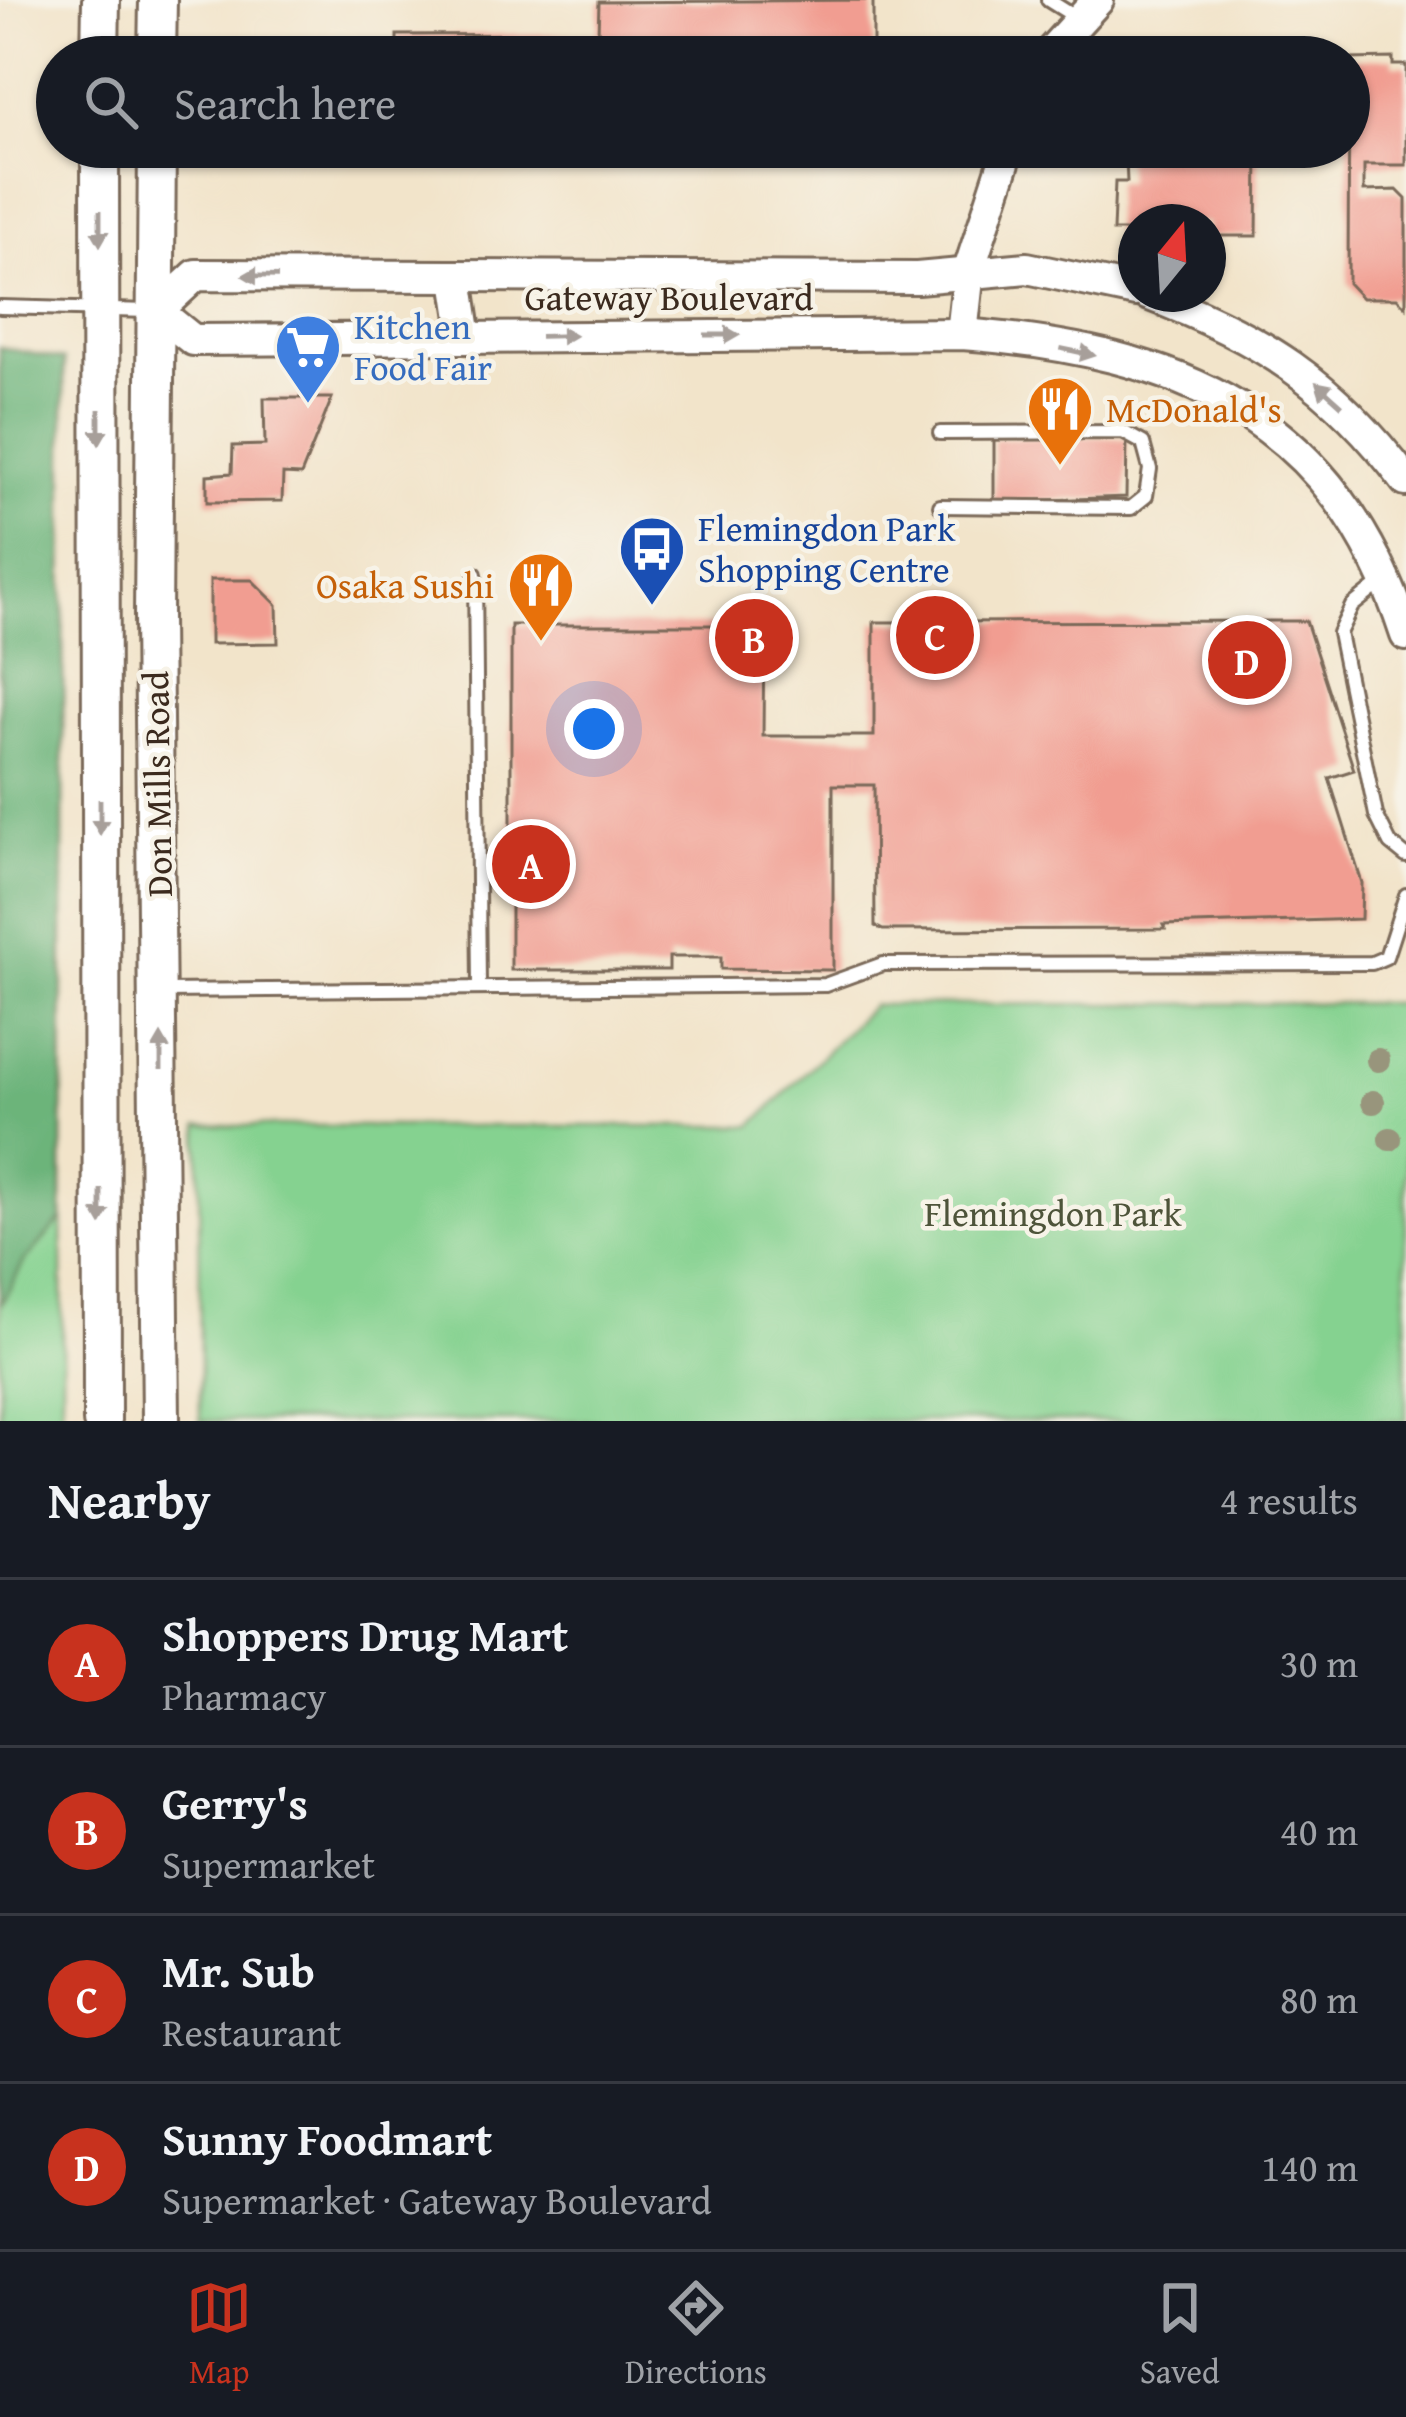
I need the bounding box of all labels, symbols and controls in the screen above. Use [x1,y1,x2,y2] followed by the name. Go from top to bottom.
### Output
[36,36,1370,168] search box
[78,69,144,135] icon: search
[174,70,396,135] text: Search here
[1118,204,1226,312] north arrow
[90,210,110,248] one-way arrow
[240,266,278,285] one-way arrow
[525,270,813,323] street label: Gateway Boulevard
[354,299,492,393] place label: Kitchen Food Fair
[273,312,343,406] supermarket icon: Kitchen Food Fair
[704,325,742,345] one-way arrow
[540,326,578,345] one-way arrow
[1059,343,1097,362] one-way arrow
[1025,374,1095,468] restaurant icon: McDonald's
[1315,381,1344,408] one-way arrow
[1106,382,1282,435] place label: McDonald's
[89,409,109,447] one-way arrow
[698,501,956,595] place label: Flemingdon Park Shopping Centre
[617,514,687,608] bus stop icon: Flemingdon Park Shopping Centre
[506,550,576,644] restaurant icon: Osaka Sushi
[316,558,494,611] place label: Osaka Sushi
[896,590,974,680] pin: C
[715,593,793,683] pin: B
[1208,615,1286,705] pin: D
[128,671,185,897] street label: Don Mills Road
[564,699,624,759] your location
[90,799,110,837] one-way arrow
[492,819,570,909] pin: A
[151,1032,171,1070] one-way arrow
[924,1186,1182,1239] park label: Flemingdon Park
[91,1189,111,1227] one-way arrow
[48,1462,211,1537] text: Nearby
[1220,1471,1358,1528] text: 4 results
[162,1602,568,1667] text: Shoppers Drug Mart
[75,1634,99,1691] text: A
[1280,1634,1358,1691] text: 30 m
[162,1667,326,1724] text: Pharmacy
[162,1770,308,1835] text: Gerry's
[75,1802,99,1859] text: B
[1280,1802,1358,1859] text: 40 m
[162,1835,375,1892] text: Supermarket
[162,1938,315,2003] text: Mr. Sub
[76,1970,98,2027] text: C
[1280,1970,1358,2027] text: 80 m
[162,2003,341,2060] text: Restaurant
[162,2106,492,2171] text: Sunny Foodmart
[74,2138,100,2195] text: D
[1261,2138,1358,2195] text: 140 m
[162,2171,712,2228] text: Supermarket · Gateway Boulevard
[186,2275,252,2395] tab: Map
[625,2275,767,2395] tab: Directions
[1140,2275,1220,2395] tab: Saved

